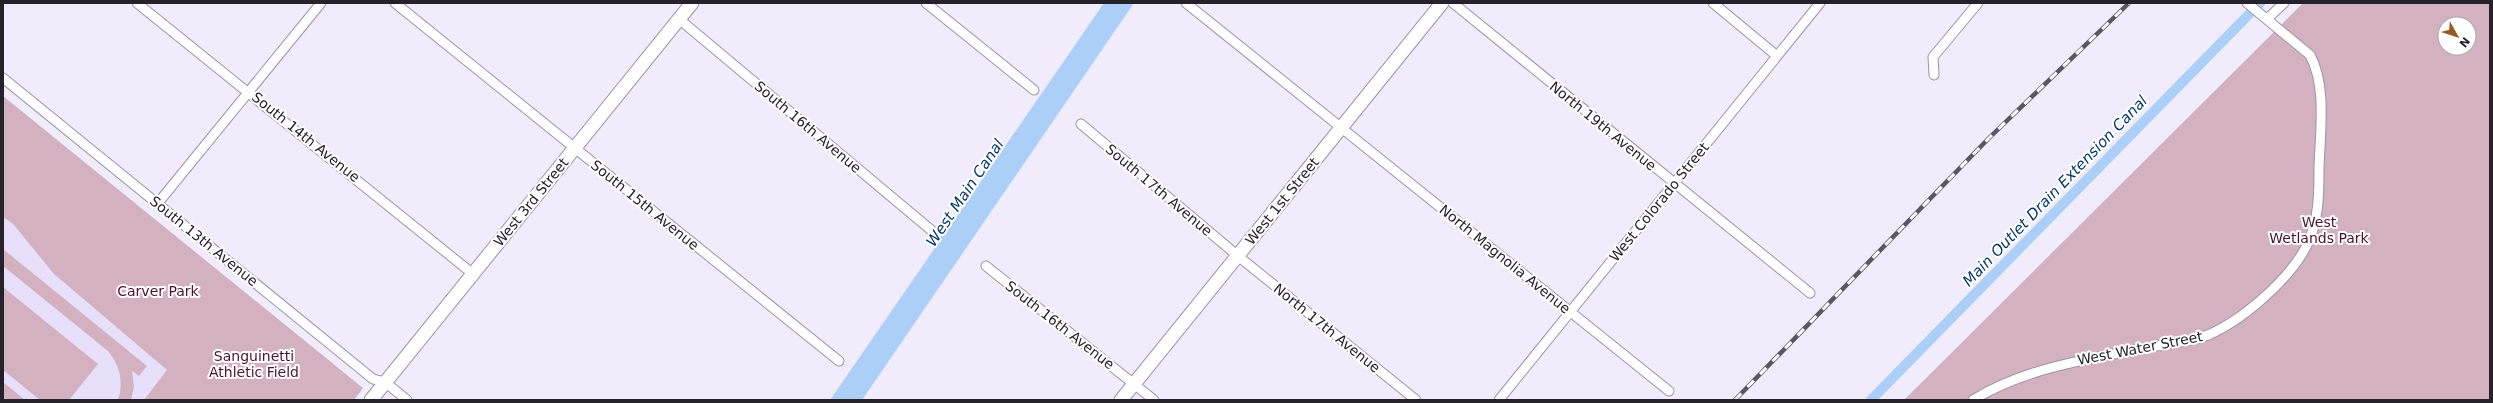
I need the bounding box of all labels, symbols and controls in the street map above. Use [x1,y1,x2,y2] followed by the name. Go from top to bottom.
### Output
[2437,16,2477,56] north arrow
[2456,34,2472,50] text: N
[752,78,864,176] street label: South 16th Avenue
[1547,78,1659,174] street label: North 19th Avenue
[249,89,363,185] street label: South 14th Avenue
[1959,91,2152,290] water label: Main Outlet Drain Extension Canal
[922,135,1008,250] water label: West Main Canal
[1606,139,1712,265] street label: West Colorado Street
[1103,141,1215,239] street label: South 17th Avenue
[490,154,572,249] street label: West 3rd Street
[1242,154,1322,248] street label: West 1st Street
[588,157,702,253] street label: South 15th Avenue
[147,193,261,289] street label: South 13th Avenue
[1436,201,1574,317] street label: North Magnolia Avenue
[2269,214,2370,246] park label: West Wetlands Park
[1002,278,1118,372] street label: South 16th Avenue
[1271,280,1383,376] street label: North 17th Avenue
[117,283,200,299] park label: Carver Park
[2076,328,2204,368] street label: West Water Street
[209,348,299,380] park label: Sanguinetti Athletic Field

